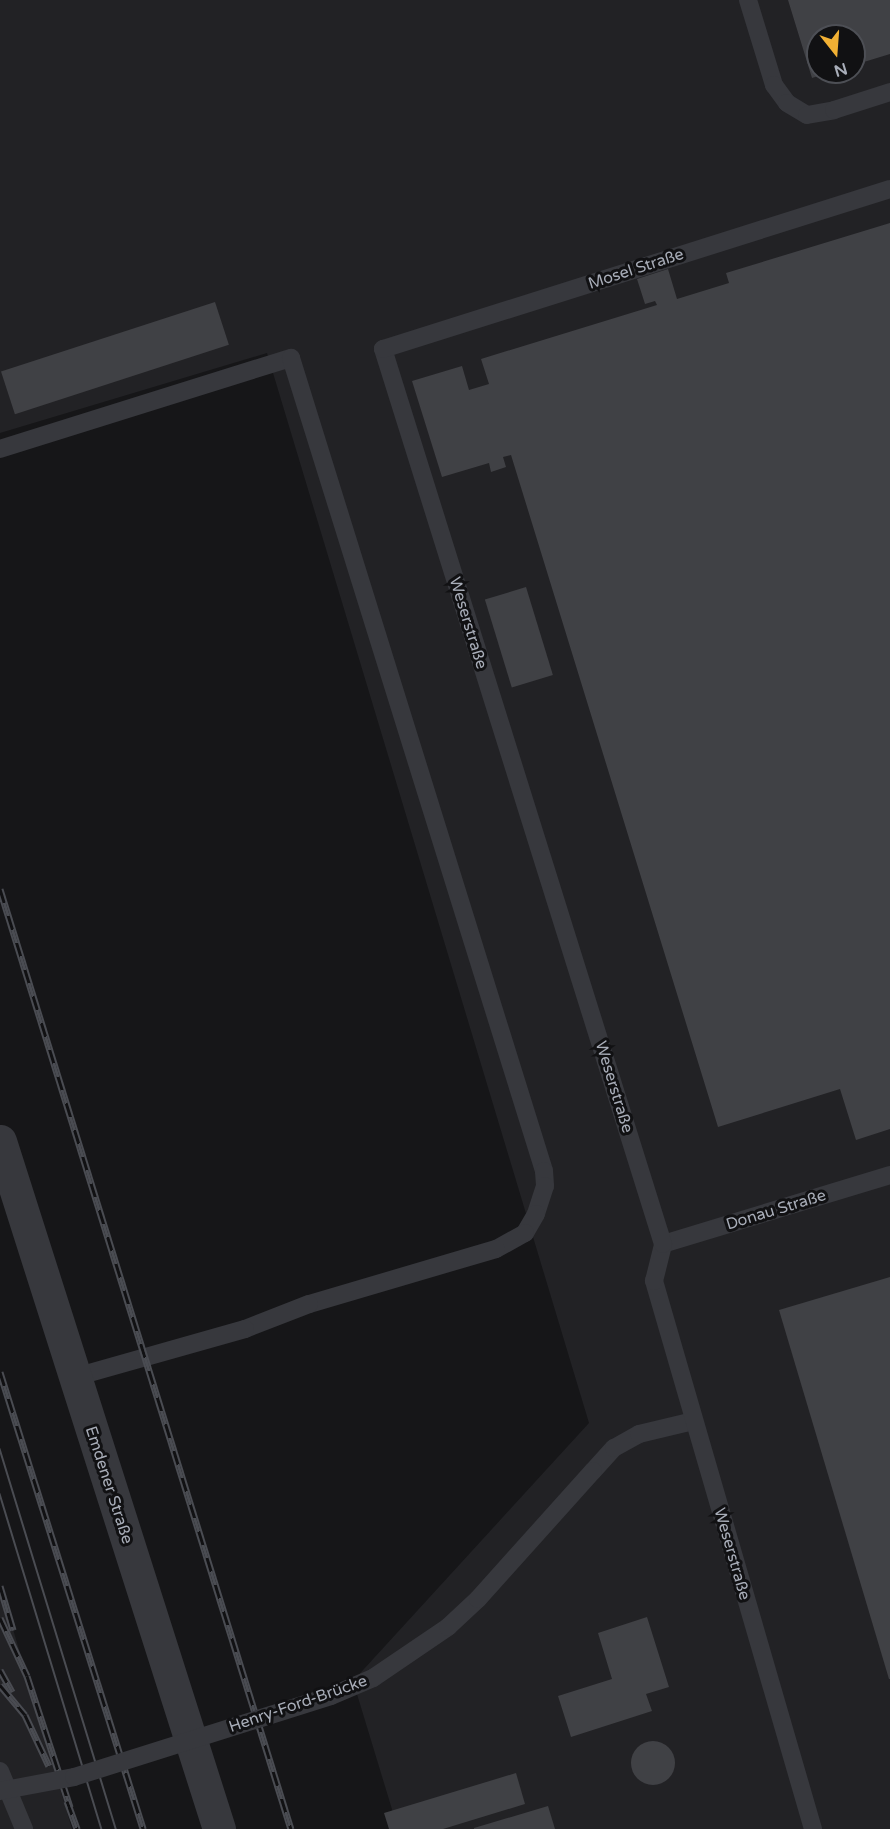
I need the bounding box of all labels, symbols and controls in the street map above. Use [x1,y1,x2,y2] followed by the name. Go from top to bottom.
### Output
[806,24,866,84] north arrow
[832,58,850,81] text: N
[586,245,686,293] street label: Mosel Straße
[445,575,491,671] street label: Weserstraße
[591,1039,637,1135] street label: Weserstraße
[724,1186,828,1234] street label: Donau Straße
[81,1424,137,1546] street label: Emdener Straße
[710,1506,754,1602] street label: Weserstraße
[226,1671,370,1737] street label: Henry-Ford-Brücke

